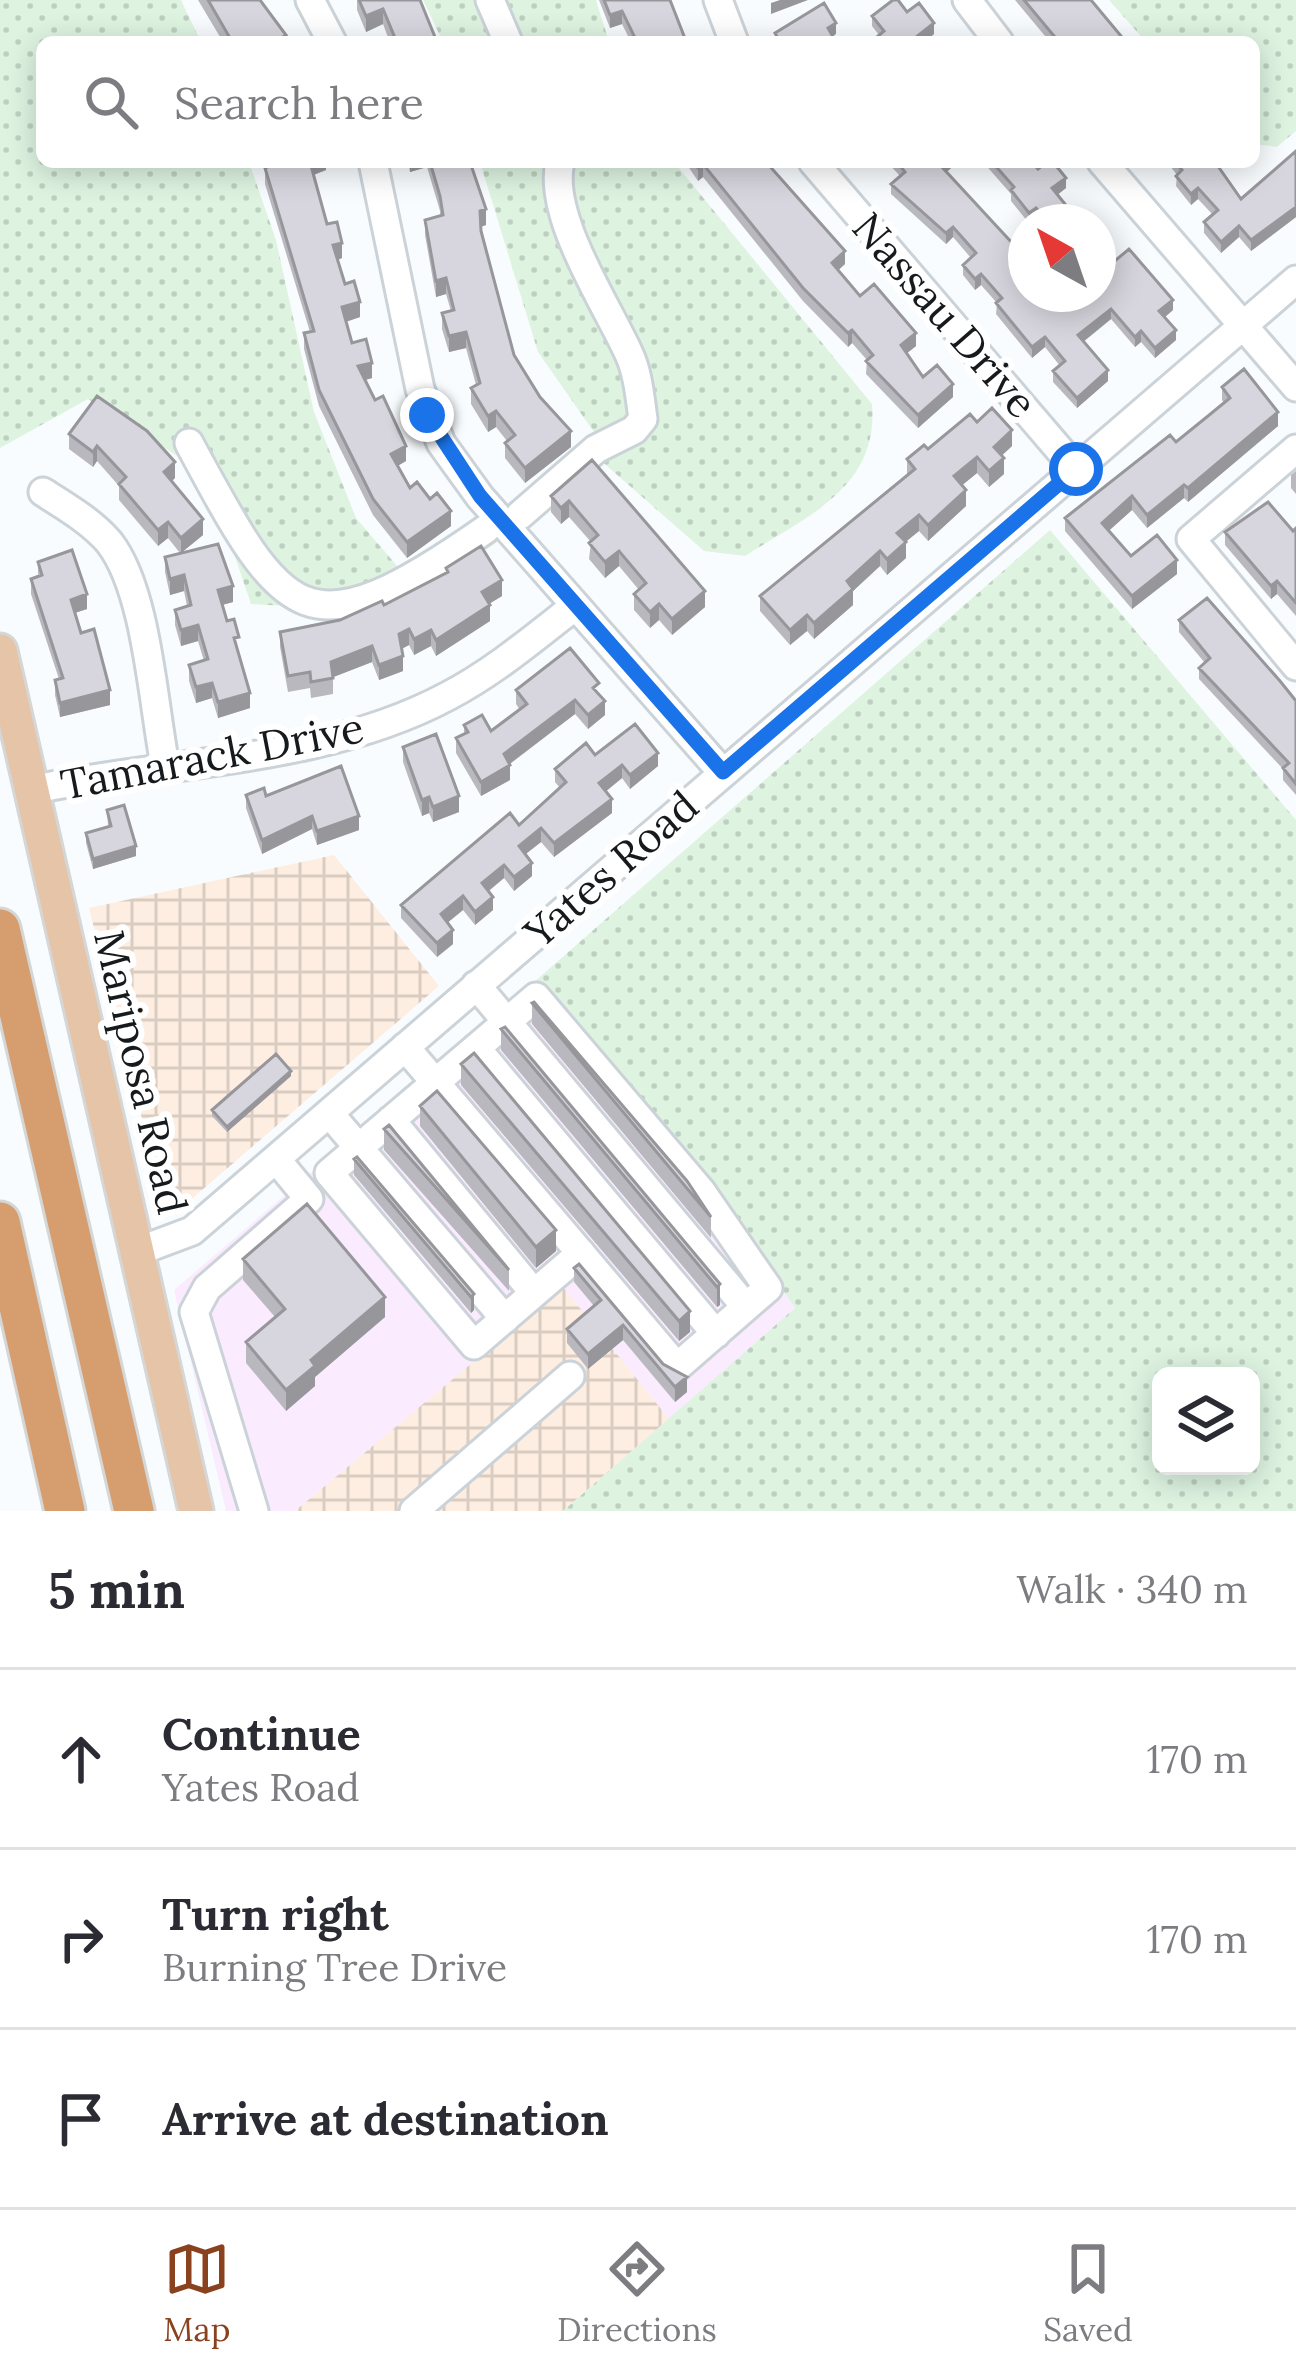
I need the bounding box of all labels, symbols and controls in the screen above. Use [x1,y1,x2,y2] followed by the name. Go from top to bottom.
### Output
[36,36,1260,168] search box
[78,69,144,135] icon: search
[174,74,424,131] text: Search here
[841,201,1049,429] street label: Nassau Drive
[1008,204,1116,312] north arrow
[400,388,454,442] route end
[1049,442,1103,496] route start
[56,700,368,812] street label: Tamarack Drive
[512,779,709,960] street label: Yates Road
[82,925,200,1219] street label: Mariposa Road
[1152,1367,1260,1475] map controls
[1152,1367,1260,1475] button: layers
[48,1557,185,1622] text: 5 min
[1017,1564,1248,1614] text: Walk · 340 m
[162,1705,361,1762] text: Continue
[48,1726,114,1792] icon: ahead
[1146,1734,1248,1784] text: 170 m
[162,1762,360,1812] text: Yates Road
[162,1885,389,1942] text: Turn right
[48,1906,114,1972] icon: right
[1146,1914,1248,1964] text: 170 m
[162,1942,507,1992] text: Burning Tree Drive
[48,2086,114,2152] icon: arrive
[162,2090,609,2147] text: Arrive at destination
[163,2236,230,2350] tab: Map
[557,2236,717,2350] tab: Directions
[1043,2236,1133,2350] tab: Saved

